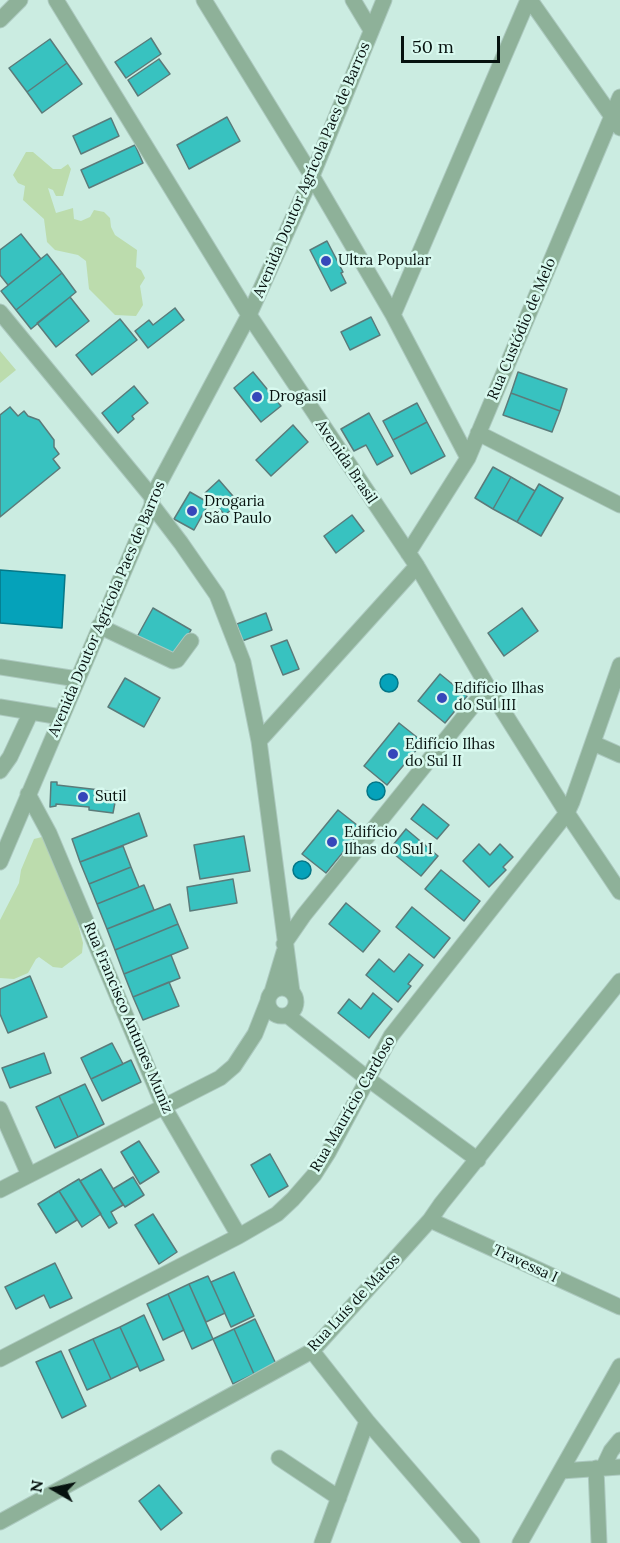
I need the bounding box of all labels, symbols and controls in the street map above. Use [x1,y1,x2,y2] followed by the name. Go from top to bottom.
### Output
[404,24,503,62] scale bar
[412,35,454,58] text: 50 m
[250,39,374,301] street label: Avenida Doutor Agrícola Paes de Barros
[338,252,431,270] place label: Ultra Popular
[319,254,333,268] marker: Ultra Popular
[484,255,560,403] street label: Rua Custódio de Melo
[269,388,327,406] place label: Drogasil
[250,390,264,404] marker: Drogasil
[311,417,381,507] street label: Avenida Brasil
[45,478,169,740] street label: Avenida Doutor Agrícola Paes de Barros
[204,493,271,528] place label: Drogaria São Paulo
[185,504,199,518] marker: Drogaria São Paulo
[454,680,544,715] place label: Edifício Ilhas do Sul III
[435,691,449,705] marker: Edifício Ilhas do Sul III
[405,736,495,771] place label: Edifício Ilhas do Sul II
[386,747,400,761] marker: Edifício Ilhas do Sul II
[95,788,126,806] place label: Sutil
[76,790,90,804] marker: Sutil
[344,824,433,859] place label: Edifício Ilhas do Sul I
[325,835,339,849] marker: Edifício Ilhas do Sul I
[79,920,177,1116] street label: Rua Francisco Antunes Muniz
[307,1033,399,1175] street label: Rua Maurício Cardoso
[490,1241,560,1287] street label: Travessa I
[304,1251,404,1355] street label: Rua Luís de Matos
[24,1459,84,1519] north arrow
[25,1479,47,1494] text: N

